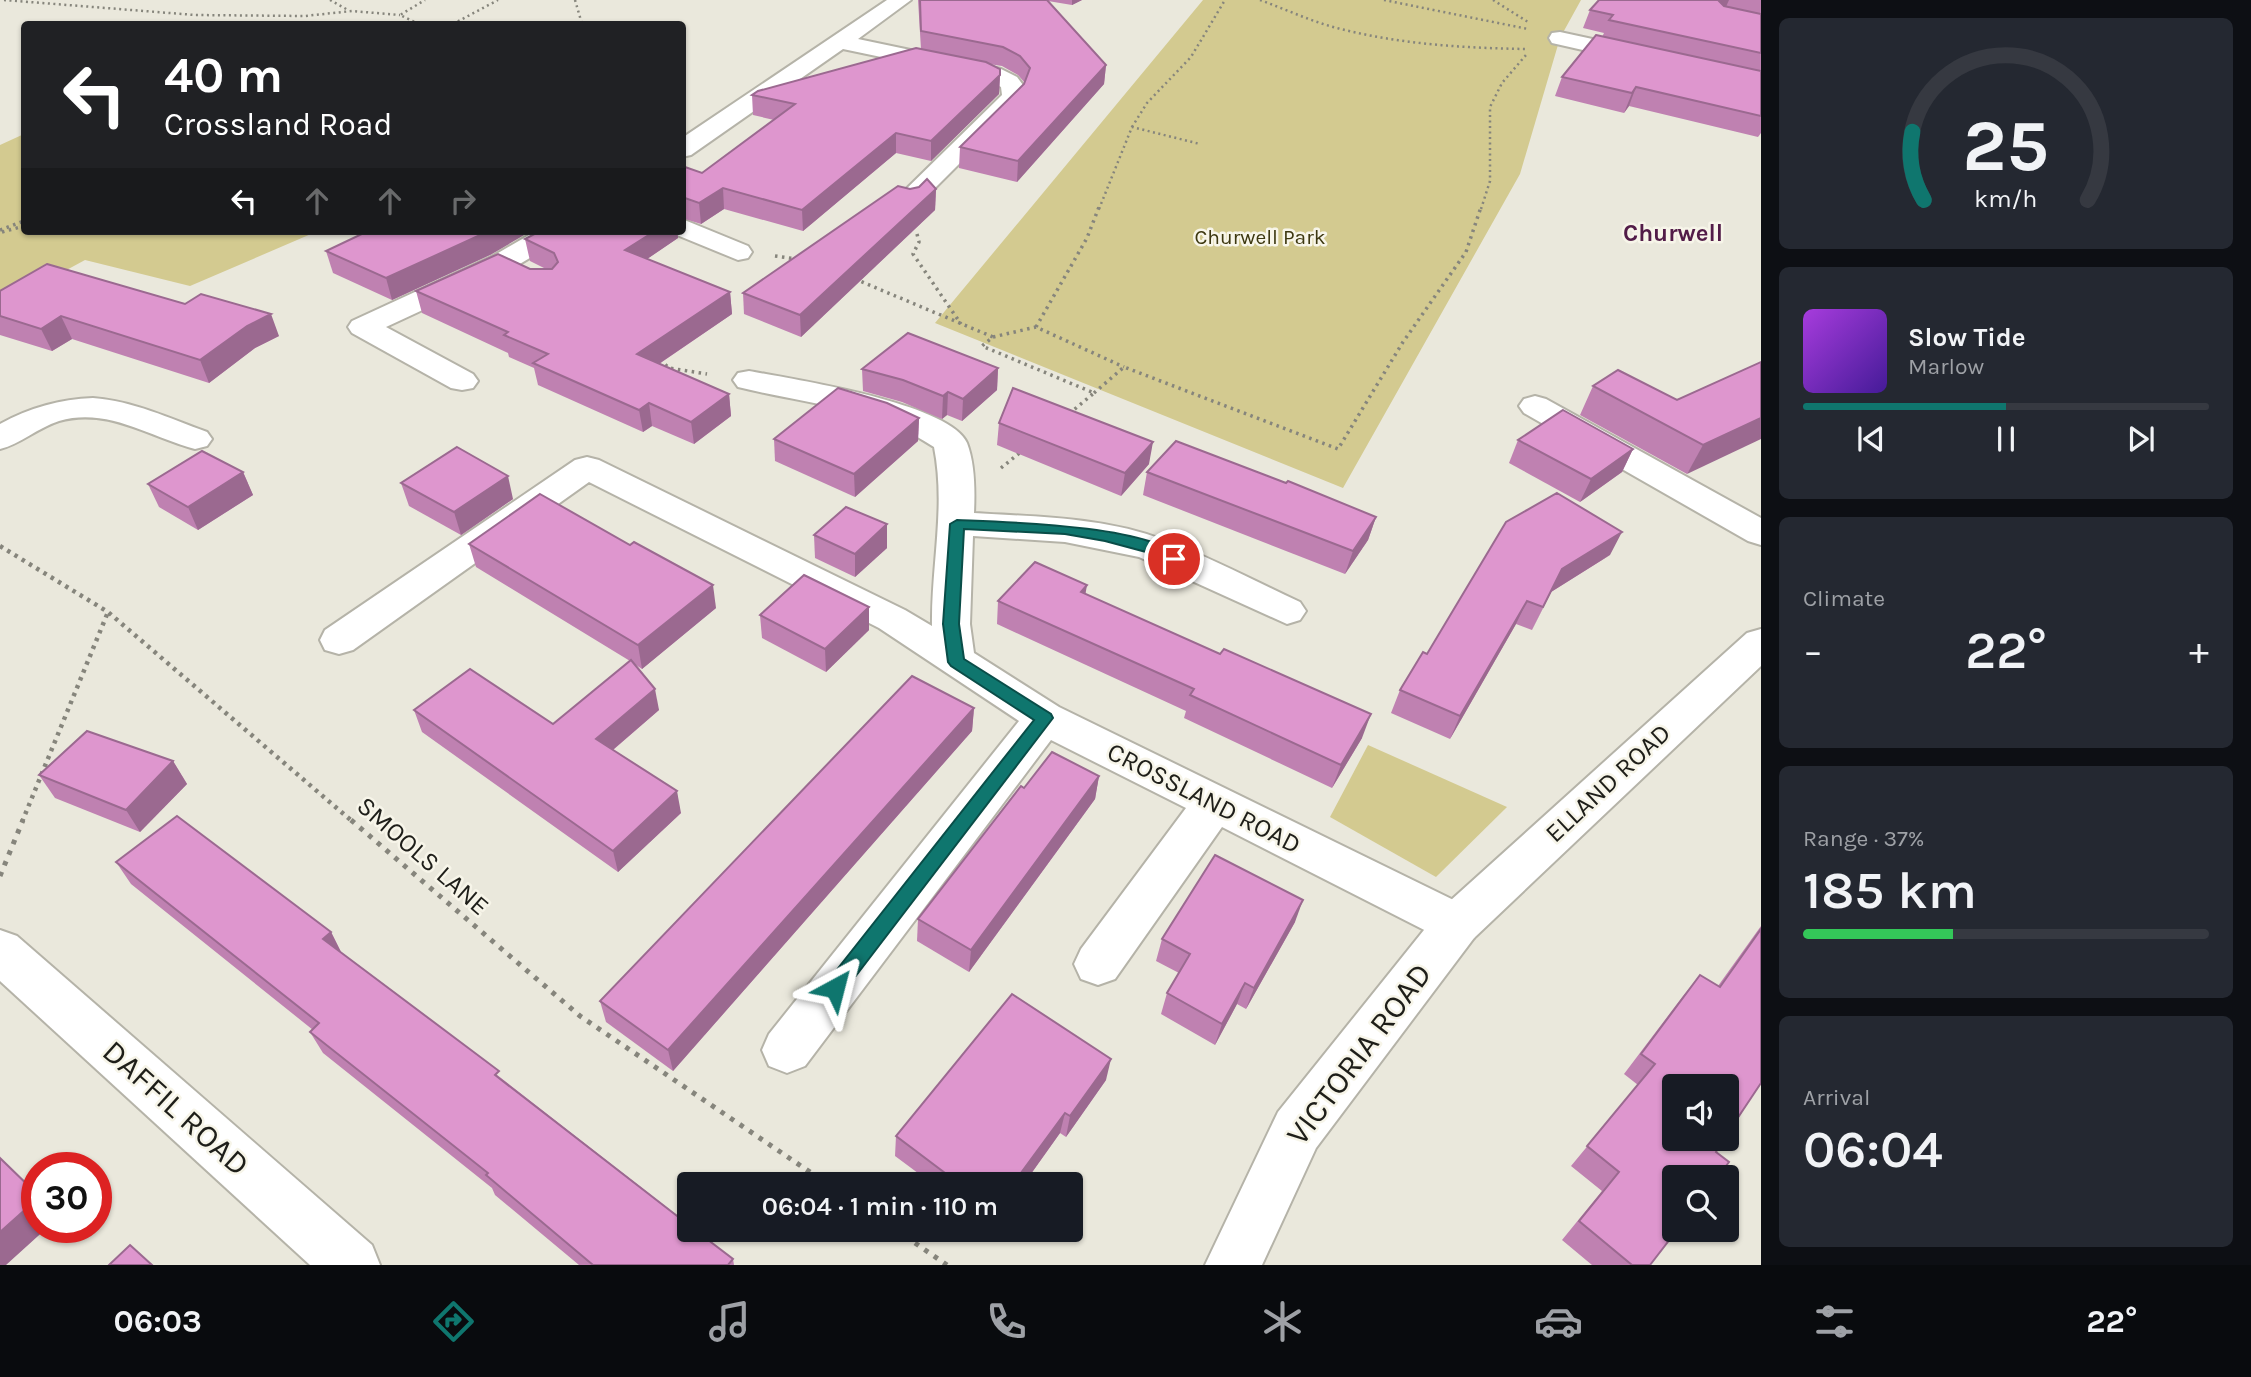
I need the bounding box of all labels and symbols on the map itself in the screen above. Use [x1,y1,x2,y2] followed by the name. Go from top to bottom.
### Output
[1623,219,1723,247] district label: Churwell
[1194,225,1326,249] park label: Churwell Park
[1144,529,1204,589] pin
[1539,717,1677,849] street label: ELLAND ROAD
[1102,736,1306,860] street label: CROSSLAND ROAD
[351,790,495,922] street label: SMOOLS LANE
[798,951,872,1025] position arrow
[1279,956,1439,1152] street label: VICTORIA ROAD
[95,1033,257,1183] street label: DAFFIL ROAD
[21,1152,112,1243] speed limit sign: 30

